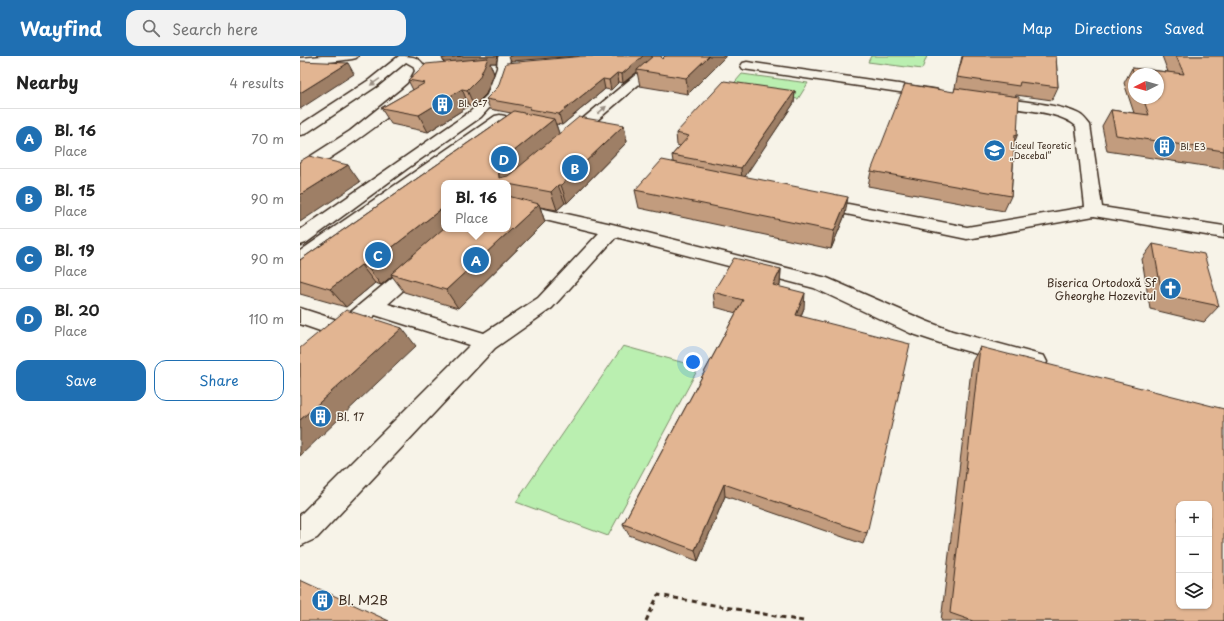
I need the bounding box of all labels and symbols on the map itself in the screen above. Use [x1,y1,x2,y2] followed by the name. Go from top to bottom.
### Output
[1128,68,1164,104] north arrow
[370,78,380,86] one-way arrow
[429,91,455,117] building icon: Bl. 6-7
[458,96,487,110] place label: Bl. 6-7
[596,105,607,114] one-way arrow
[1152,134,1178,160] building icon: Bl. E3
[981,138,1007,164] school or university icon: Liceul Teoretic „Decebal”
[1010,138,1071,162] place label: Liceul Teoretic „Decebal”
[1180,139,1206,153] place label: Bl. E3
[491,144,517,174] pin: D
[562,153,588,183] pin: B
[365,240,391,270] pin: C
[463,245,489,275] pin: A
[1047,274,1157,304] place label: Biserica Ortodoxă Sf Gheorghe Hozevitul
[1158,276,1184,302] church icon: Biserica Ortodoxă Sf Gheorghe Hozevitul
[683,352,703,372] your location
[308,404,334,430] building icon: Bl. 17
[336,408,364,425] place label: Bl. 17
[310,587,336,613] building icon: Bl. M2B
[338,590,388,609] place label: Bl. M2B

